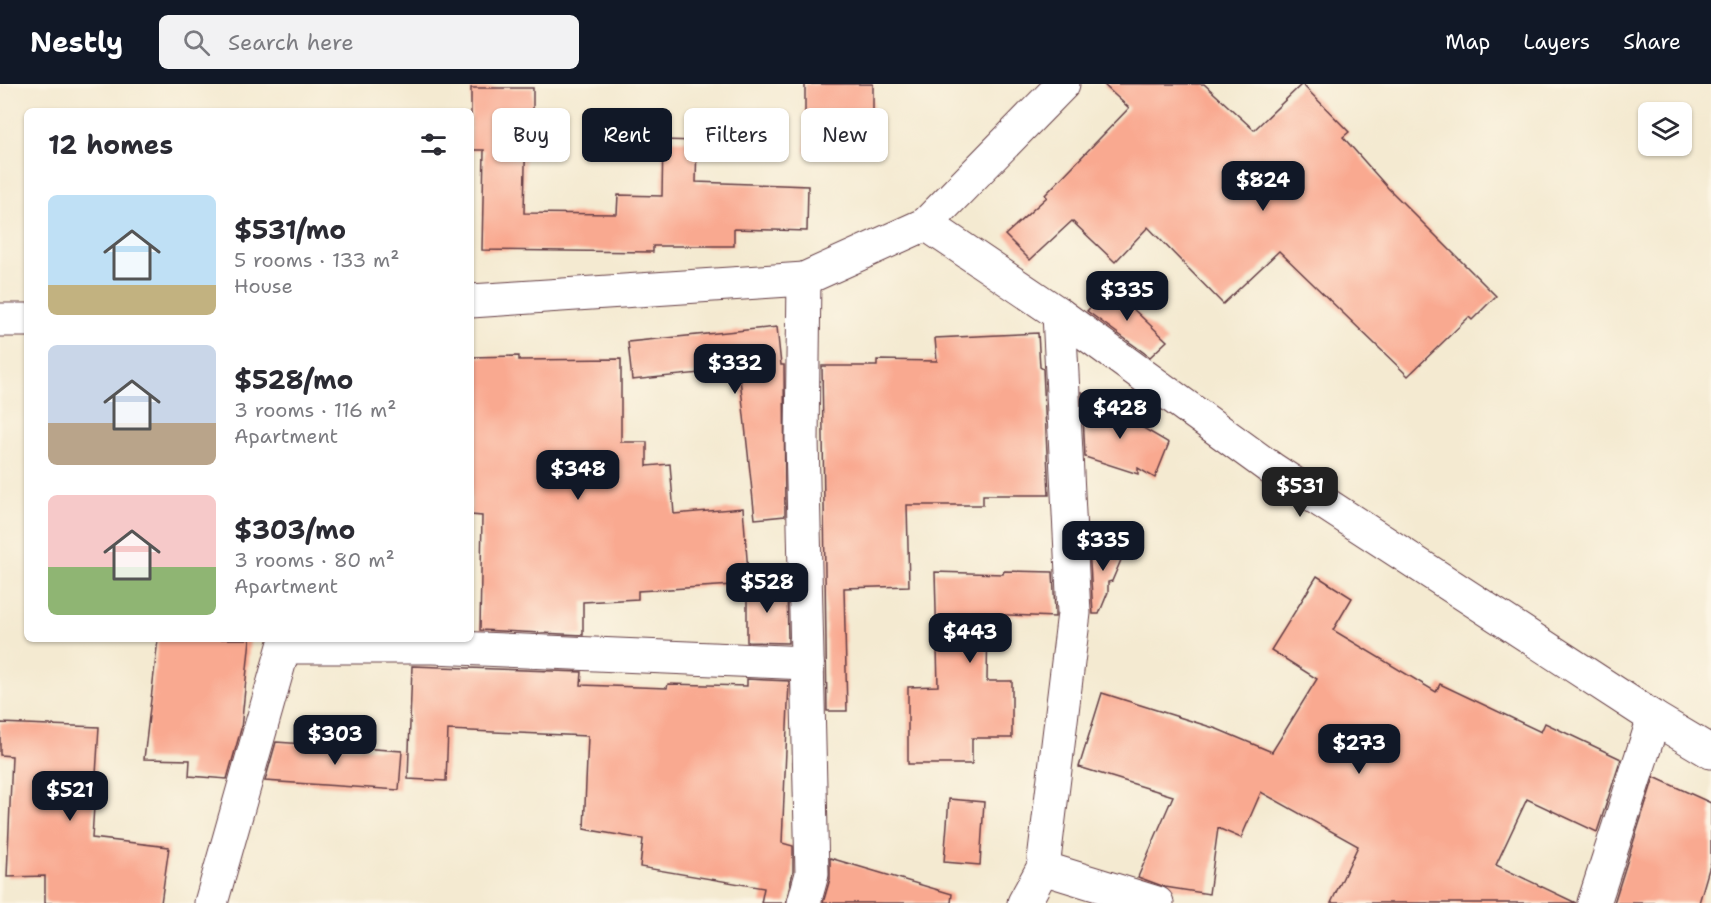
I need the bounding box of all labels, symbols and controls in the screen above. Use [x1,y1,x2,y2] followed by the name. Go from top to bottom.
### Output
[159,15,579,69] search box
[30,23,123,61] text: Nestly
[180,26,213,59] icon: search
[228,28,354,57] text: Search here
[1445,28,1490,56] text: Map
[1523,28,1590,56] text: Layers
[1623,28,1681,56] text: Share
[1638,102,1692,156] map controls
[1638,102,1692,156] button: layers
[492,108,570,162] chip: Buy
[582,108,672,162] chip: Rent
[684,108,789,162] chip: Filters
[801,108,888,162] chip: New
[48,127,173,162] text: 12 homes
[417,128,450,161] icon: filters
[1227,161,1299,212] pin: $824
[1236,167,1290,193] text: $824
[234,212,346,247] text: $531/mo
[96,219,168,291] icon: home
[234,247,399,273] text: 5 rooms · 133 m²
[1091,271,1163,322] pin: $335
[234,273,293,299] text: House
[1100,277,1154,303] text: $335
[699,344,771,395] pin: $332
[708,350,762,376] text: $332
[234,362,353,397] text: $528/mo
[96,369,168,441] icon: home
[1084,389,1156,440] pin: $428
[1093,395,1147,421] text: $428
[234,397,396,423] text: 3 rooms · 116 m²
[234,423,338,449] text: Apartment
[542,450,614,501] pin: $348
[550,456,606,482] text: $348
[1264,467,1336,518] pin: $531
[1276,473,1324,499] text: $531
[234,512,355,547] text: $303/mo
[96,519,168,591] icon: home
[1067,521,1139,572] pin: $335
[1076,527,1130,553] text: $335
[234,547,395,573] text: 3 rooms · 80 m²
[731,563,803,614] pin: $528
[740,569,794,595] text: $528
[234,573,338,599] text: Apartment
[934,613,1006,664] pin: $443
[943,619,997,645] text: $443
[299,715,371,766] pin: $303
[307,721,363,747] text: $303
[1323,724,1395,775] pin: $273
[1332,730,1386,756] text: $273
[34,771,106,822] pin: $521
[46,777,94,803] text: $521

